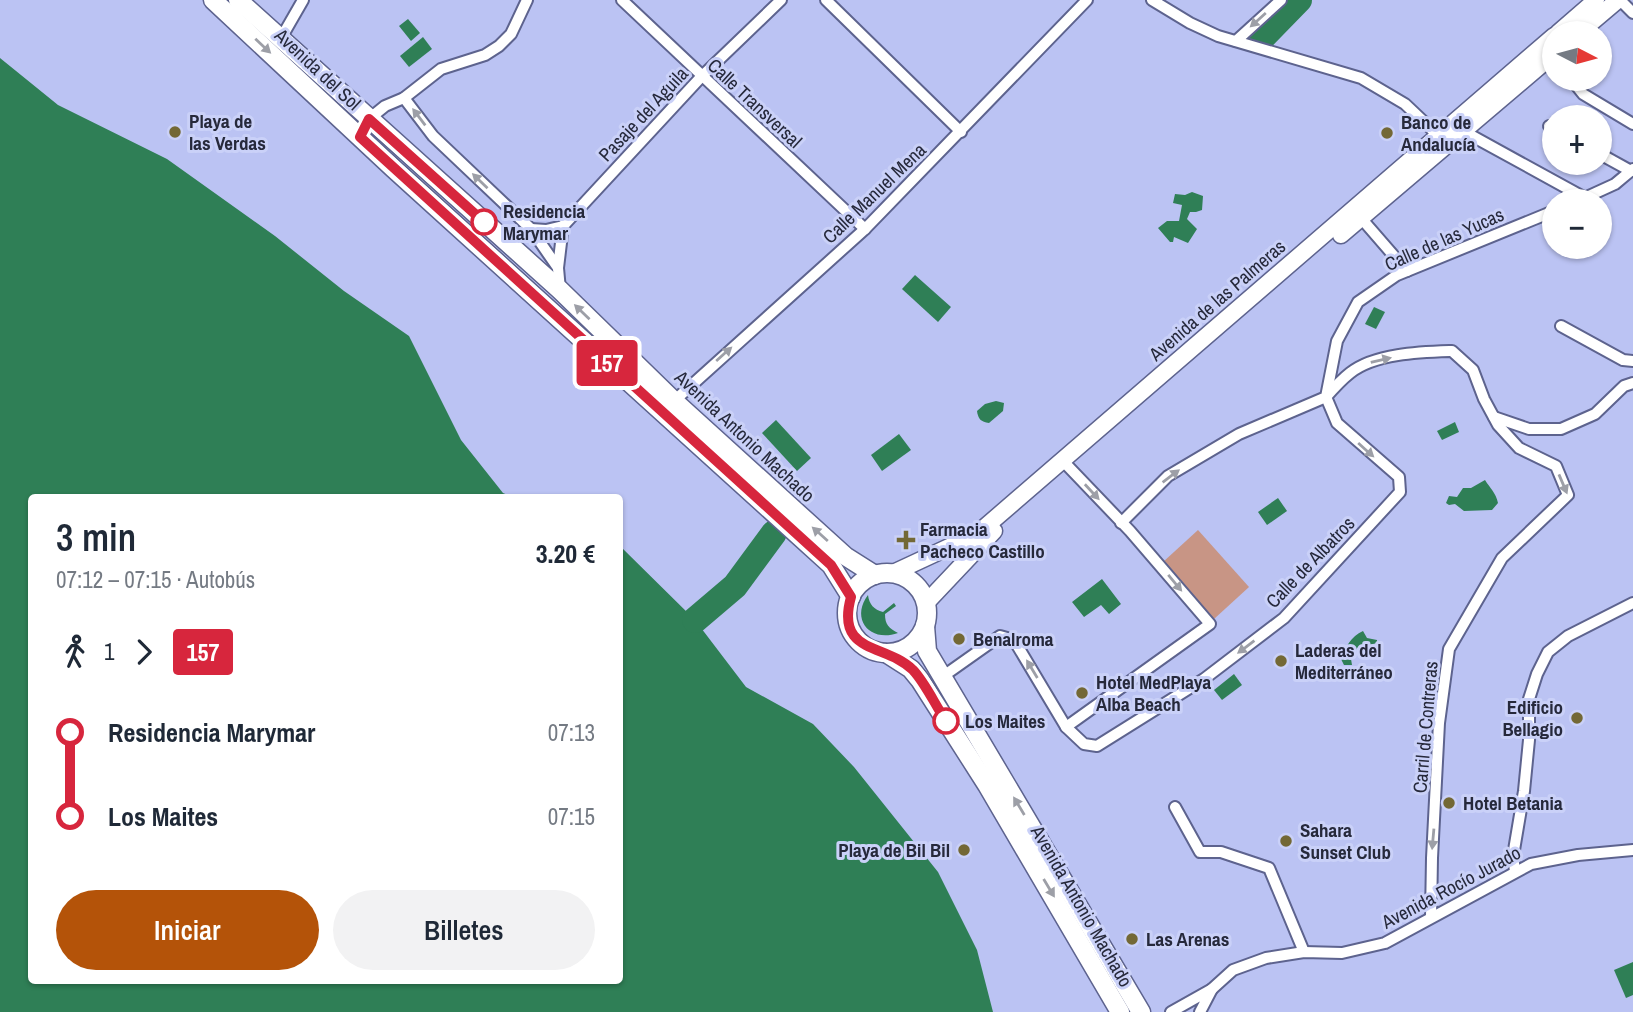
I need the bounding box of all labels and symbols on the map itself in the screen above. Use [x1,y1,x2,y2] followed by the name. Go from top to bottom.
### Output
[1250,12,1267,28] one-way arrow
[1542,21,1612,91] north arrow
[269,22,367,116] street label: Avenida del Sol
[254,38,271,54] one-way arrow
[702,52,808,154] street label: Calle Transversal
[592,61,694,167] street label: Pasaje del Aguila
[189,108,266,156] place label: Playa de las Verdas
[412,108,426,126] one-way arrow
[1401,109,1476,157] place label: Banco de Andalucía
[167,124,183,140] marker: Playa de las Verdas
[1379,125,1395,141] marker: Banco de Andalucía
[817,137,932,249] street label: Calle Manuel Mena
[472,174,489,190] one-way arrow
[503,198,586,246] place label: Residencia Marymar
[1380,201,1508,277] street label: Calle de las Yucas
[471,209,497,235] marker: Residencia Marymar
[1142,233,1291,367] street label: Avenida de las Palmeras
[574,304,591,321] one-way arrow
[567,340,647,386] line badge: 157
[715,346,733,362] one-way arrow
[1370,354,1392,365] one-way arrow
[669,364,821,508] street label: Avenida Antonio Machado
[1358,442,1375,457] one-way arrow
[1161,469,1180,483] one-way arrow
[1558,473,1569,494] one-way arrow
[1084,483,1100,500] one-way arrow
[1260,510,1360,613] street label: Calle de Albatros
[920,516,1045,564] place label: Farmacia Pacheco Castillo
[811,526,829,542] one-way arrow
[898,532,914,548] marker: Farmacia Pacheco Castillo
[1167,574,1183,592] one-way arrow
[973,626,1054,652] place label: Benalroma
[951,631,967,647] marker: Benalroma
[1295,637,1393,685] place label: Laderas del Mediterráneo
[1237,639,1255,653] one-way arrow
[1273,653,1289,669] marker: Laderas del Mediterráneo
[1025,659,1038,678] one-way arrow
[1406,660,1444,794] street label: Carril de Contreras
[1096,669,1211,717] place label: Hotel MedPlaya Alba Beach
[1074,685,1090,701] marker: Hotel MedPlaya Alba Beach
[1502,694,1563,742] place label: Edificio Bellagio
[933,708,959,734] marker: Los Maites
[965,708,1046,734] place label: Los Maites
[1569,710,1585,726] marker: Edificio Bellagio
[1463,790,1563,816] place label: Hotel Betania
[1441,795,1457,811] marker: Hotel Betania
[1013,796,1025,815] one-way arrow
[1300,817,1391,865] place label: Sahara Sunset Club
[1025,820,1139,992] street label: Avenida Antonio Machado
[1427,828,1438,850] one-way arrow
[1278,833,1294,849] marker: Sahara Sunset Club
[838,837,950,863] place label: Playa de Bil Bil
[1376,839,1525,935] street label: Avenida Rocío Jurado
[956,842,972,858] marker: Playa de Bil Bil
[1042,879,1055,898] one-way arrow
[1146,926,1229,952] place label: Las Arenas
[1124,931,1140,947] marker: Las Arenas

